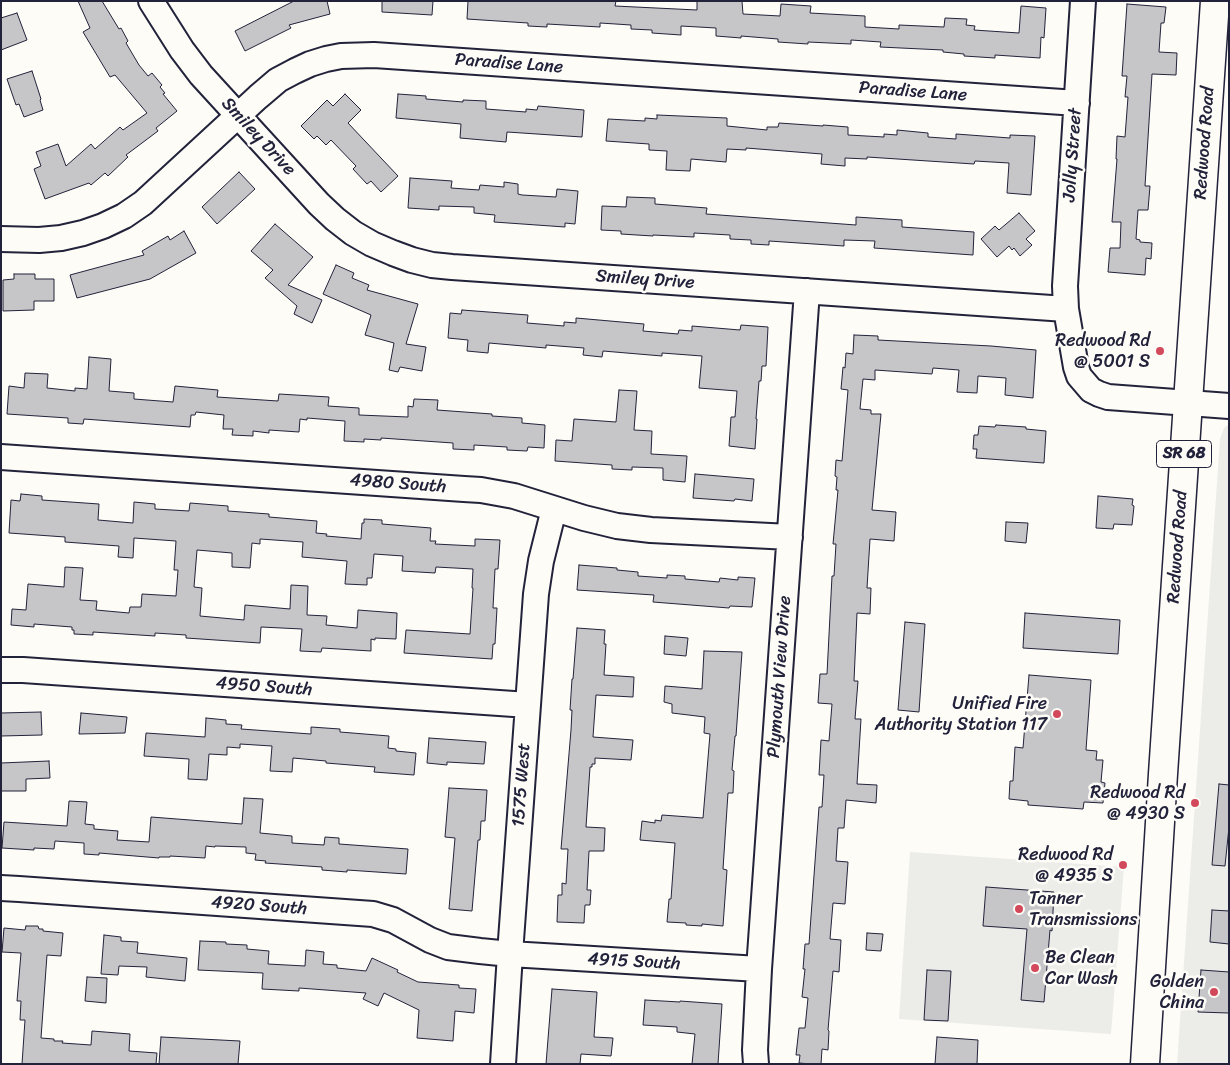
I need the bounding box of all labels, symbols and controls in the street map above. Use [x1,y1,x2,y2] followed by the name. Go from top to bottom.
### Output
[454,49,564,79] street label: Paradise Lane
[858,77,968,107] street label: Paradise Lane
[1190,86,1220,200] street label: Redwood Road
[216,93,300,181] street label: Smiley Drive
[1059,107,1087,203] street label: Jolly Street
[595,266,695,294] street label: Smiley Drive
[1055,330,1150,372] place label: Redwood Rd @ 5001 S
[1154,345,1166,357] marker: Redwood Rd @ 5001 S
[1156,440,1212,468] road number: SR 68
[349,470,447,498] street label: 4980 South
[1163,490,1193,604] street label: Redwood Road
[764,595,796,759] street label: Plymouth View Drive
[215,673,313,701] street label: 4950 South
[875,693,1047,736] place label: Unified Fire Authority Station 117
[1051,708,1063,720] marker: Unified Fire Authority Station 117
[508,742,536,828] street label: 1575 West
[1090,782,1185,824] place label: Redwood Rd @ 4930 S
[1189,797,1201,809] marker: Redwood Rd @ 4930 S
[1018,844,1113,886] place label: Redwood Rd @ 4935 S
[1117,859,1129,871] marker: Redwood Rd @ 4935 S
[1029,888,1137,931] place label: Tanner Transmissions
[210,892,308,920] street label: 4920 South
[1013,903,1025,915] marker: Tanner Transmissions
[1045,947,1118,990] place label: Be Clean Car Wash
[587,949,681,975] street label: 4915 South
[1029,962,1041,974] marker: Be Clean Car Wash
[1150,971,1204,1014] place label: Golden China
[1208,986,1220,998] marker: Golden China

